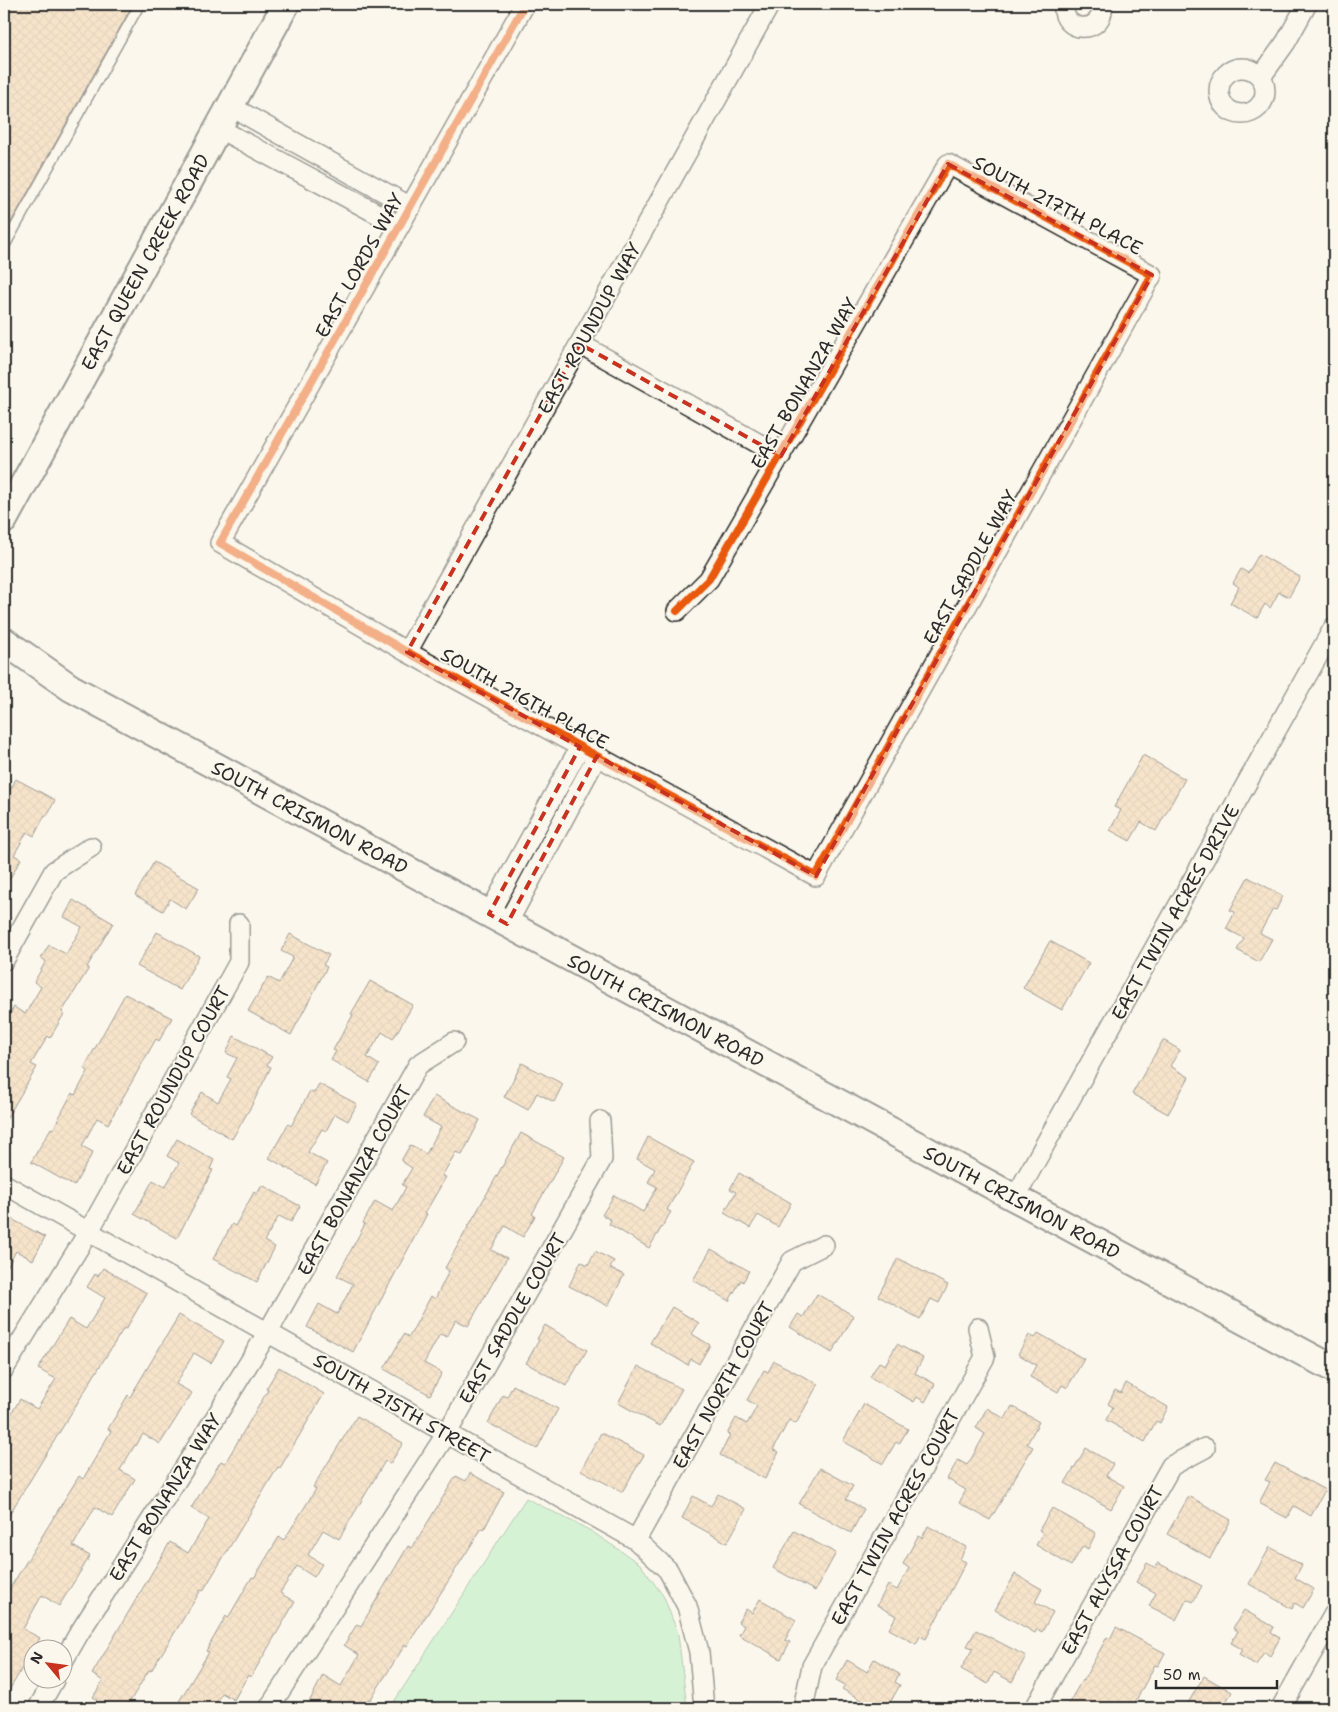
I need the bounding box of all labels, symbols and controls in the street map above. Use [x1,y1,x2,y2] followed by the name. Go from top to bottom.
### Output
[75,150,215,375] street label: EAST QUEEN CREEK ROAD
[969,150,1147,261] street label: SOUTH 217TH PLACE
[309,188,410,342] street label: EAST LORDS WAY
[532,238,647,418] street label: EAST ROUNDUP WAY
[745,293,864,474] street label: EAST BONANZA WAY
[918,485,1024,649] street label: EAST SADDLE WAY
[436,642,613,755] street label: SOUTH 216TH PLACE
[207,755,412,880] street label: SOUTH CRISMON ROAD
[1106,800,1245,1024] street label: EAST TWIN ACRES DRIVE
[563,948,768,1073] street label: SOUTH CRISMON ROAD
[111,981,236,1179] street label: EAST ROUNDUP COURT
[292,1080,417,1280] street label: EAST BONANZA COURT
[919,1140,1124,1265] street label: SOUTH CRISMON ROAD
[453,1228,572,1408] street label: EAST SADDLE COURT
[667,1297,780,1474] street label: EAST NORTH COURT
[309,1348,495,1469] street label: SOUTH 215TH STREET
[825,1404,966,1630] street label: EAST TWIN ACRES COURT
[103,1408,228,1586] street label: EAST BONANZA WAY
[1055,1481,1170,1659] street label: EAST ALYSSA COURT
[22,1640,72,1690] north arrow
[26,1648,47,1667] text: N
[1156,1657,1277,1689] scale bar
[1163,1665,1201,1685] text: 50 m

